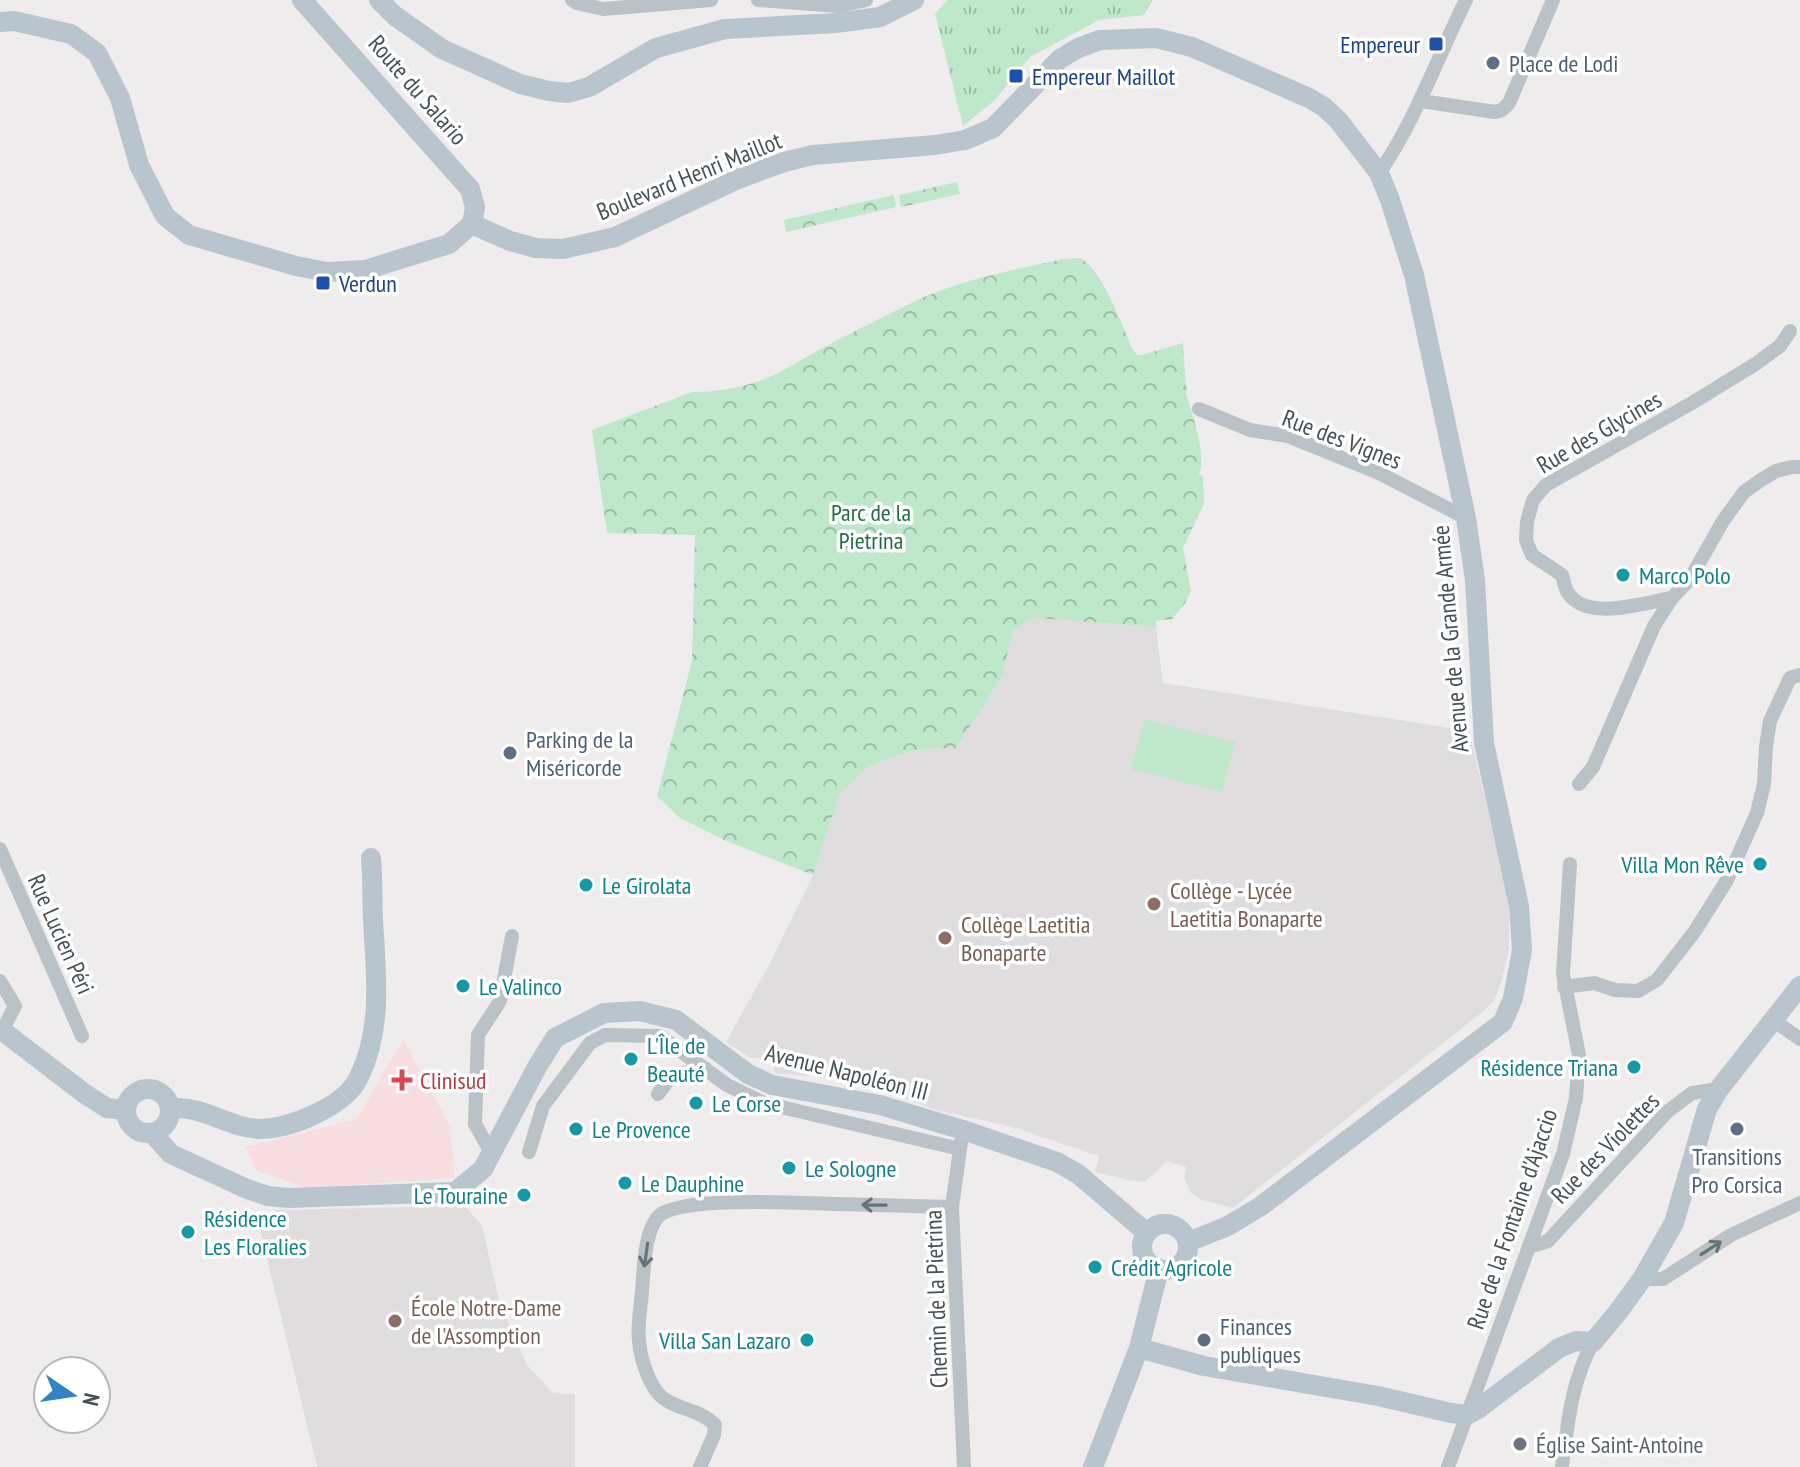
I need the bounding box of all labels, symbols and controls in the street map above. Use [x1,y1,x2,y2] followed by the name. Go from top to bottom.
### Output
[362,29,474,151] street label: Route du Salario
[1340,29,1420,60] place label: Empereur
[1427,35,1445,53] marker: Empereur
[1509,48,1618,79] place label: Place de Lodi
[1484,54,1502,72] marker: Place de Lodi
[1032,61,1175,92] place label: Empereur Maillot
[1007,67,1025,85] marker: Empereur Maillot
[592,125,786,227] street label: Boulevard Henri Maillot
[338,268,397,299] place label: Verdun
[314,274,332,292] marker: Verdun
[1531,384,1667,480] street label: Rue des Glycines
[1278,402,1406,476] street label: Rue des Vignes
[831,497,911,556] park label: Parc de la Pietrina
[1425,524,1475,754] street label: Avenue de la Grande Armée
[1639,560,1731,591] place label: Marco Polo
[1614,566,1632,584] marker: Marco Polo
[526,724,633,783] place label: Parking de la Miséricorde
[501,744,519,762] marker: Parking de la Miséricorde
[1620,849,1744,880] place label: Villa Mon Rêve
[1751,855,1769,873] marker: Villa Mon Rêve
[21,869,101,999] street label: Rue Lucien Péri
[602,870,691,901] place label: Le Girolata
[1170,875,1323,934] place label: Collège - Lycée Laetitia Bonaparte
[577,876,595,894] marker: Le Girolata
[1145,895,1163,913] marker: Collège - Lycée Laetitia Bonaparte
[961,909,1090,968] place label: Collège Laetitia Bonaparte
[936,929,954,947] marker: Collège Laetitia Bonaparte
[479,971,562,1002] place label: Le Valinco
[454,977,472,995] marker: Le Valinco
[647,1030,705,1089] place label: L'Île de Beauté
[762,1037,932,1107] street label: Avenue Napoléon III
[622,1050,640,1068] marker: L'Île de Beauté
[1481,1052,1618,1083] place label: Résidence Triana
[1625,1058,1643,1076] marker: Résidence Triana
[420,1065,486,1096] place label: Clinisud
[391,1069,413,1091] marker: Clinisud
[1544,1086,1666,1210] street label: Rue des Violettes
[712,1088,781,1119] place label: Le Corse
[687,1094,705,1112] marker: Le Corse
[1460,1105,1564,1333] street label: Rue de la Fontaine d'Ajaccio
[592,1114,691,1145] place label: Le Provence
[567,1120,585,1138] marker: Le Provence
[1728,1120,1746,1138] marker: Transitions Pro Corsica
[1692,1141,1782,1200] place label: Transitions Pro Corsica
[805,1153,896,1184] place label: Le Sologne
[780,1159,798,1177] marker: Le Sologne
[641,1168,744,1199] place label: Le Dauphine
[616,1174,634,1192] marker: Le Dauphine
[414,1180,508,1211] place label: Le Touraine
[515,1186,533,1204] marker: Le Touraine
[861,1197,888,1213] one-way arrow
[204,1203,307,1262] place label: Résidence Les Floralies
[917,1209,955,1389] street label: Chemin de la Pietrina
[179,1223,197,1241] marker: Résidence Les Floralies
[1699,1240,1721,1257] one-way arrow
[638,1242,653,1267] one-way arrow
[1111,1252,1232,1283] place label: Crédit Agricole
[1086,1258,1104,1276] marker: Crédit Agricole
[411,1292,561,1351] place label: École Notre-Dame de l'Assomption
[1220,1311,1301,1370] place label: Finances publiques
[386,1312,404,1330] marker: École Notre-Dame de l'Assomption
[658,1325,791,1356] place label: Villa San Lazaro
[798,1331,816,1349] marker: Villa San Lazaro
[1195,1331,1213,1349] marker: Finances publiques
[32,1355,112,1435] north arrow
[77,1391,106,1408] text: N
[1536,1429,1703,1460] place label: Église Saint-Antoine
[1511,1435,1529,1453] marker: Église Saint-Antoine

